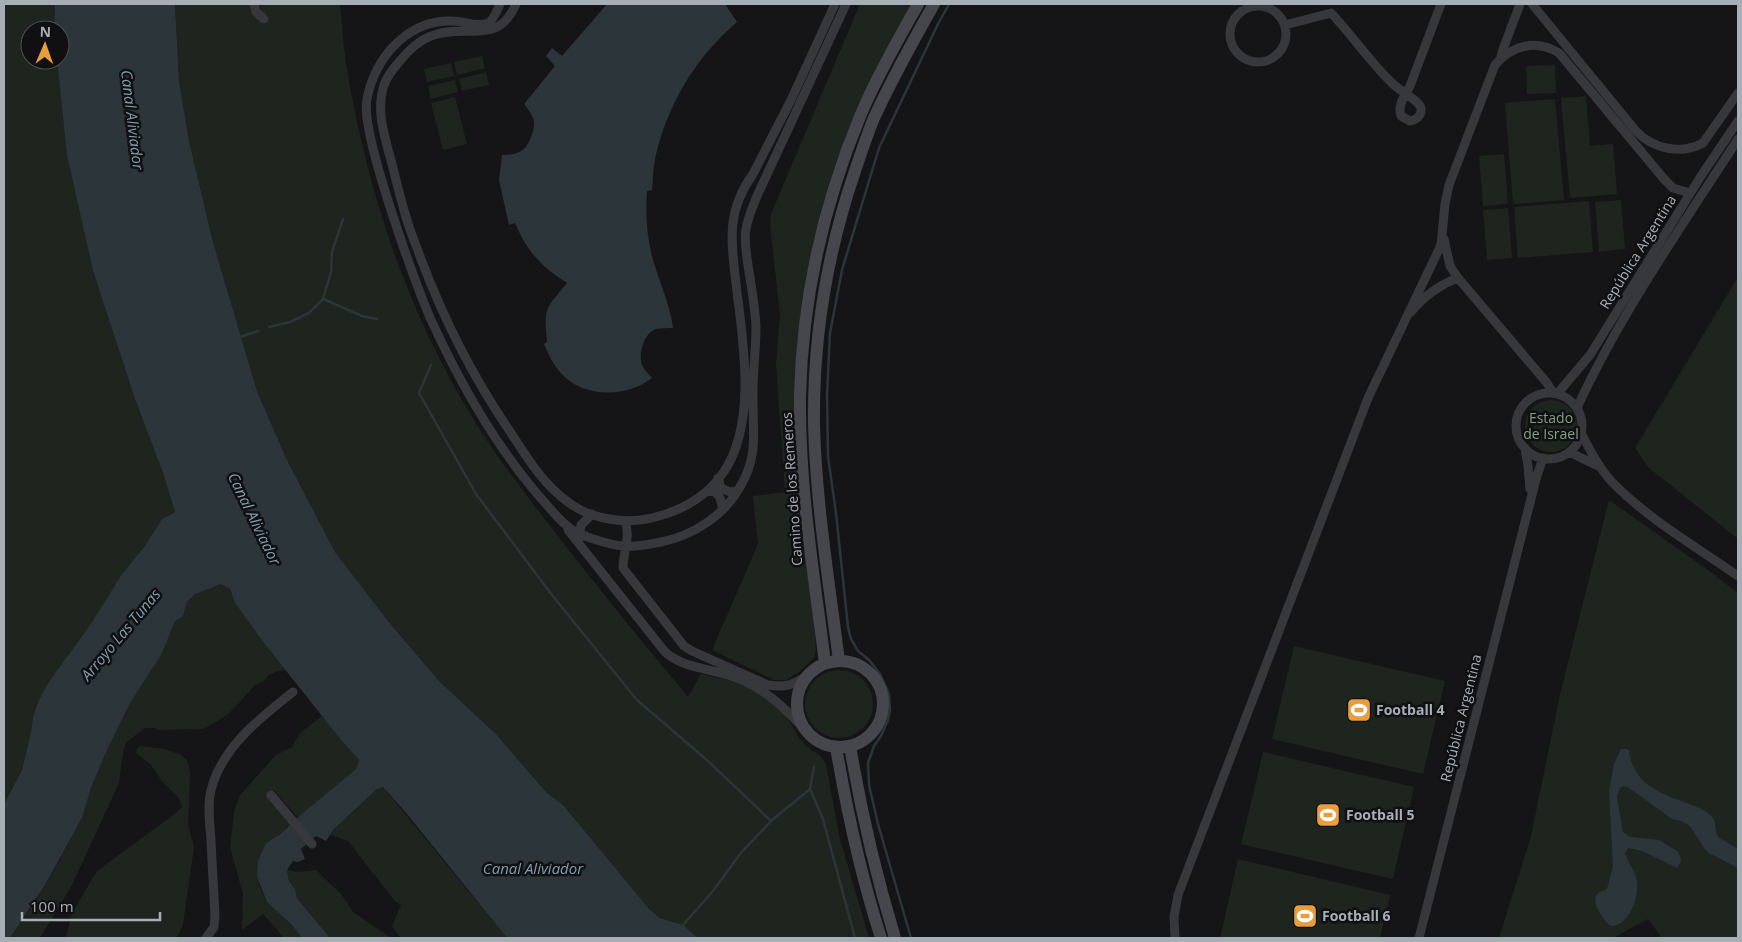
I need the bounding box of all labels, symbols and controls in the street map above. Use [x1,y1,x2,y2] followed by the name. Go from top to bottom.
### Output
[20,20,70,70] north arrow
[39,22,51,41] text: N
[117,69,149,172] water label: Canal Aliviador
[1595,191,1680,312] street label: República Argentina
[1523,408,1579,443] park label: Estado de Israel
[777,411,806,567] street label: Camino de los Remeros
[224,469,286,569] water label: Canal Aliviador
[75,584,165,685] water label: Arroyo Las Tunas
[1435,652,1486,784] street label: República Argentina
[1346,697,1372,723] sports icon: Football 4
[1376,700,1445,719] place label: Football 4
[1315,802,1341,828] sports icon: Football 5
[1346,805,1415,824] place label: Football 5
[483,858,584,878] water label: Canal Aliviador
[22,890,160,922] scale bar
[30,896,74,916] text: 100 m
[1292,903,1318,929] sports icon: Football 6
[1322,906,1391,925] place label: Football 6

